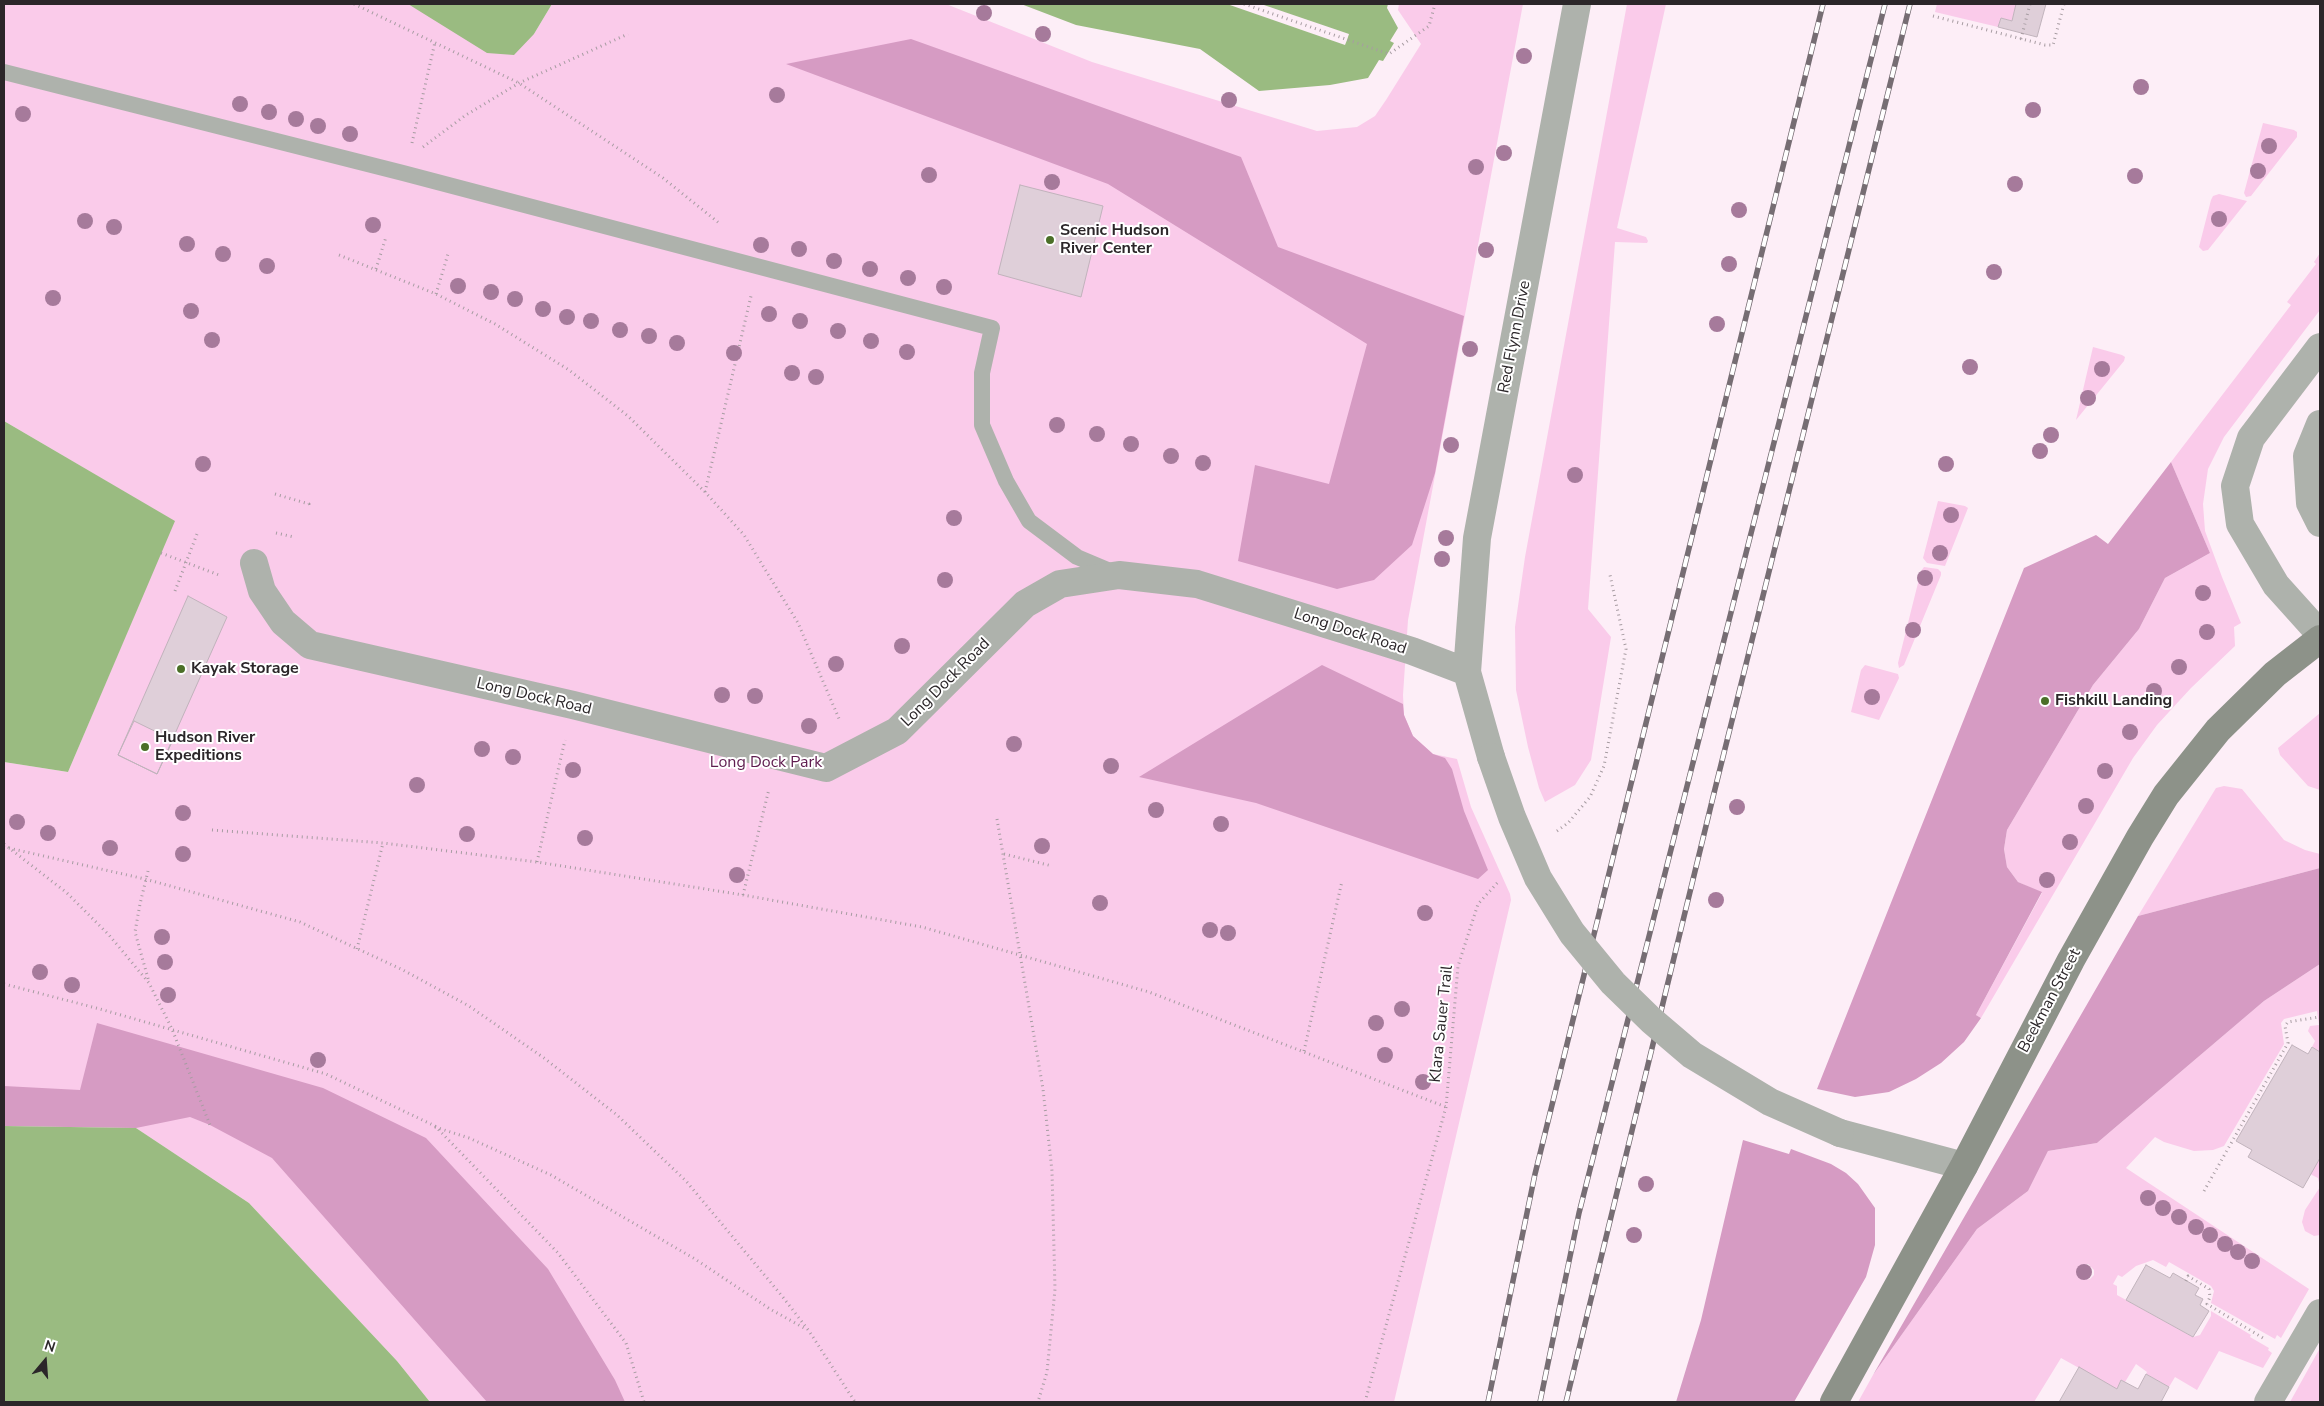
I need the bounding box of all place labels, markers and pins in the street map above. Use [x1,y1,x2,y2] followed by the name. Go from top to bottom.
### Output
[1060,221,1169,259] place label: Scenic Hudson River Center
[1044,234,1056,246] marker: Scenic Hudson River Center
[191,659,299,679] place label: Kayak Storage
[175,663,187,675] marker: Kayak Storage
[2055,691,2172,711] place label: Fishkill Landing
[2039,695,2051,707] marker: Fishkill Landing
[155,728,255,766] place label: Hudson River Expeditions
[139,741,151,753] marker: Hudson River Expeditions

